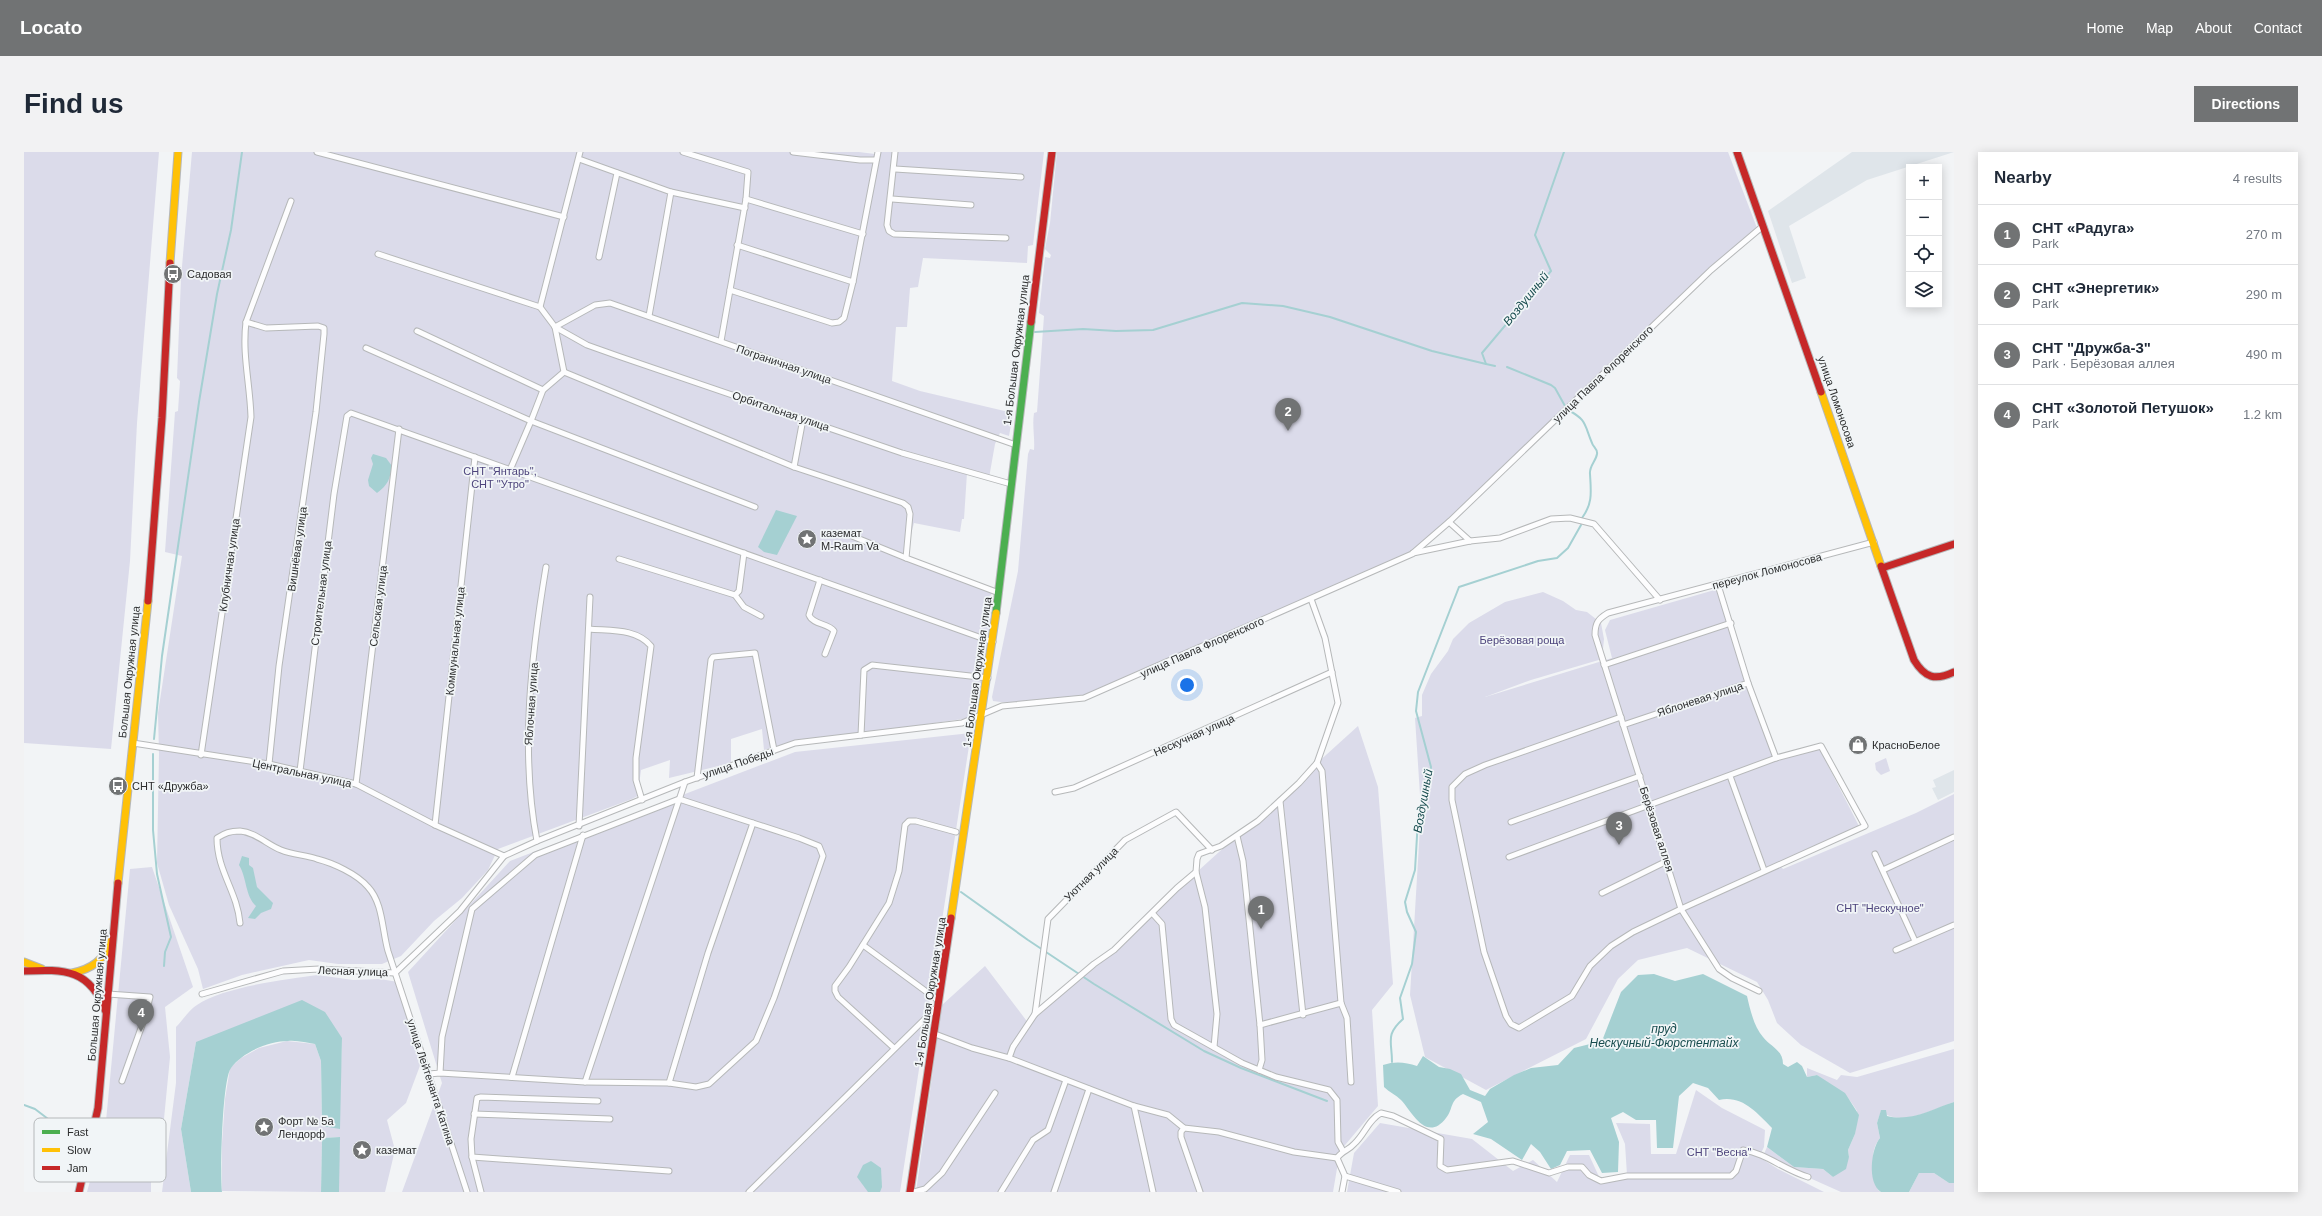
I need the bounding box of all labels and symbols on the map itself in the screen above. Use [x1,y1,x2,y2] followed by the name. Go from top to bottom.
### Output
[162,263,184,285] bus stop icon: Садовая
[187,268,232,280] place label: Садовая
[1500,269,1552,328] water label: Воздушный
[1001,273,1031,426] street label: 1-я Большая Окружная улица
[1551,323,1655,425] street label: улица Павла Флоренского
[735,342,834,386] street label: Пограничная улица
[1816,355,1859,450] street label: улица Ломоносова
[731,389,832,434] street label: Орбитальная улица
[1275,398,1301,431] pin: 2
[463,465,537,490] park label: СНТ "Янтарь", СНТ "Утро"
[285,505,309,592] street label: Вишнёвая улица
[217,517,242,612] street label: Клубничная улица
[821,527,880,552] place label: каземат M-Raum Va
[796,528,818,550] place icon: каземат M-Raum Va
[309,539,333,646] street label: Строительная улица
[1711,550,1824,591] street label: переулок Ломоносова
[367,564,389,647] street label: Сельская улица
[443,585,467,696] street label: Коммунальная улица
[960,595,994,748] street label: 1-я Большая Окружная улица
[116,604,142,739] street label: Большая Окружная улица
[1138,614,1266,680] street label: улица Павла Флоренского
[1480,634,1565,646] park label: Берёзовая роща
[522,661,540,746] street label: Яблочная улица
[1177,675,1197,695] your location
[1655,679,1745,719] street label: Яблоневая улица
[1152,711,1237,758] street label: Нескучная улица
[1847,734,1869,756] shop icon: КрасноБелое
[1872,739,1940,751] place label: КрасноБелое
[701,745,775,781] street label: улица Победы
[251,757,354,790] street label: Центральная улица
[1411,768,1436,834] water label: Воздушный
[107,775,129,797] bus stop icon: СНТ «Дружба»
[132,780,209,792] place label: СНТ «Дружба»
[1638,785,1676,873] street label: Берёзовая аллея
[1606,812,1632,845] pin: 3
[1062,844,1121,903] street label: Уютная улица
[1248,896,1274,929] pin: 1
[1836,902,1924,914] park label: СНТ "Нескучное"
[912,915,948,1068] street label: 1-я Большая Окружная улица
[85,927,109,1062] street label: Большая Окружная улица
[318,964,389,978] street label: Лесная улица
[128,999,154,1032] pin: 4
[405,1017,457,1147] street label: улица Лейтенанта Катина
[1590,1022,1739,1050] water label: пруд Нескучный-Фюрстентайх
[278,1115,334,1140] place label: Форт № 5а Лендорф
[253,1116,275,1138] place icon: Форт № 5а Лендорф
[34,1118,166,1182] legend
[67,1126,88,1138] text: Fast
[351,1139,373,1161] place icon: каземат
[67,1144,91,1156] text: Slow
[376,1144,417,1156] place label: каземат
[1687,1146,1751,1158] park label: СНТ "Весна"
[67,1162,88,1174] text: Jam

